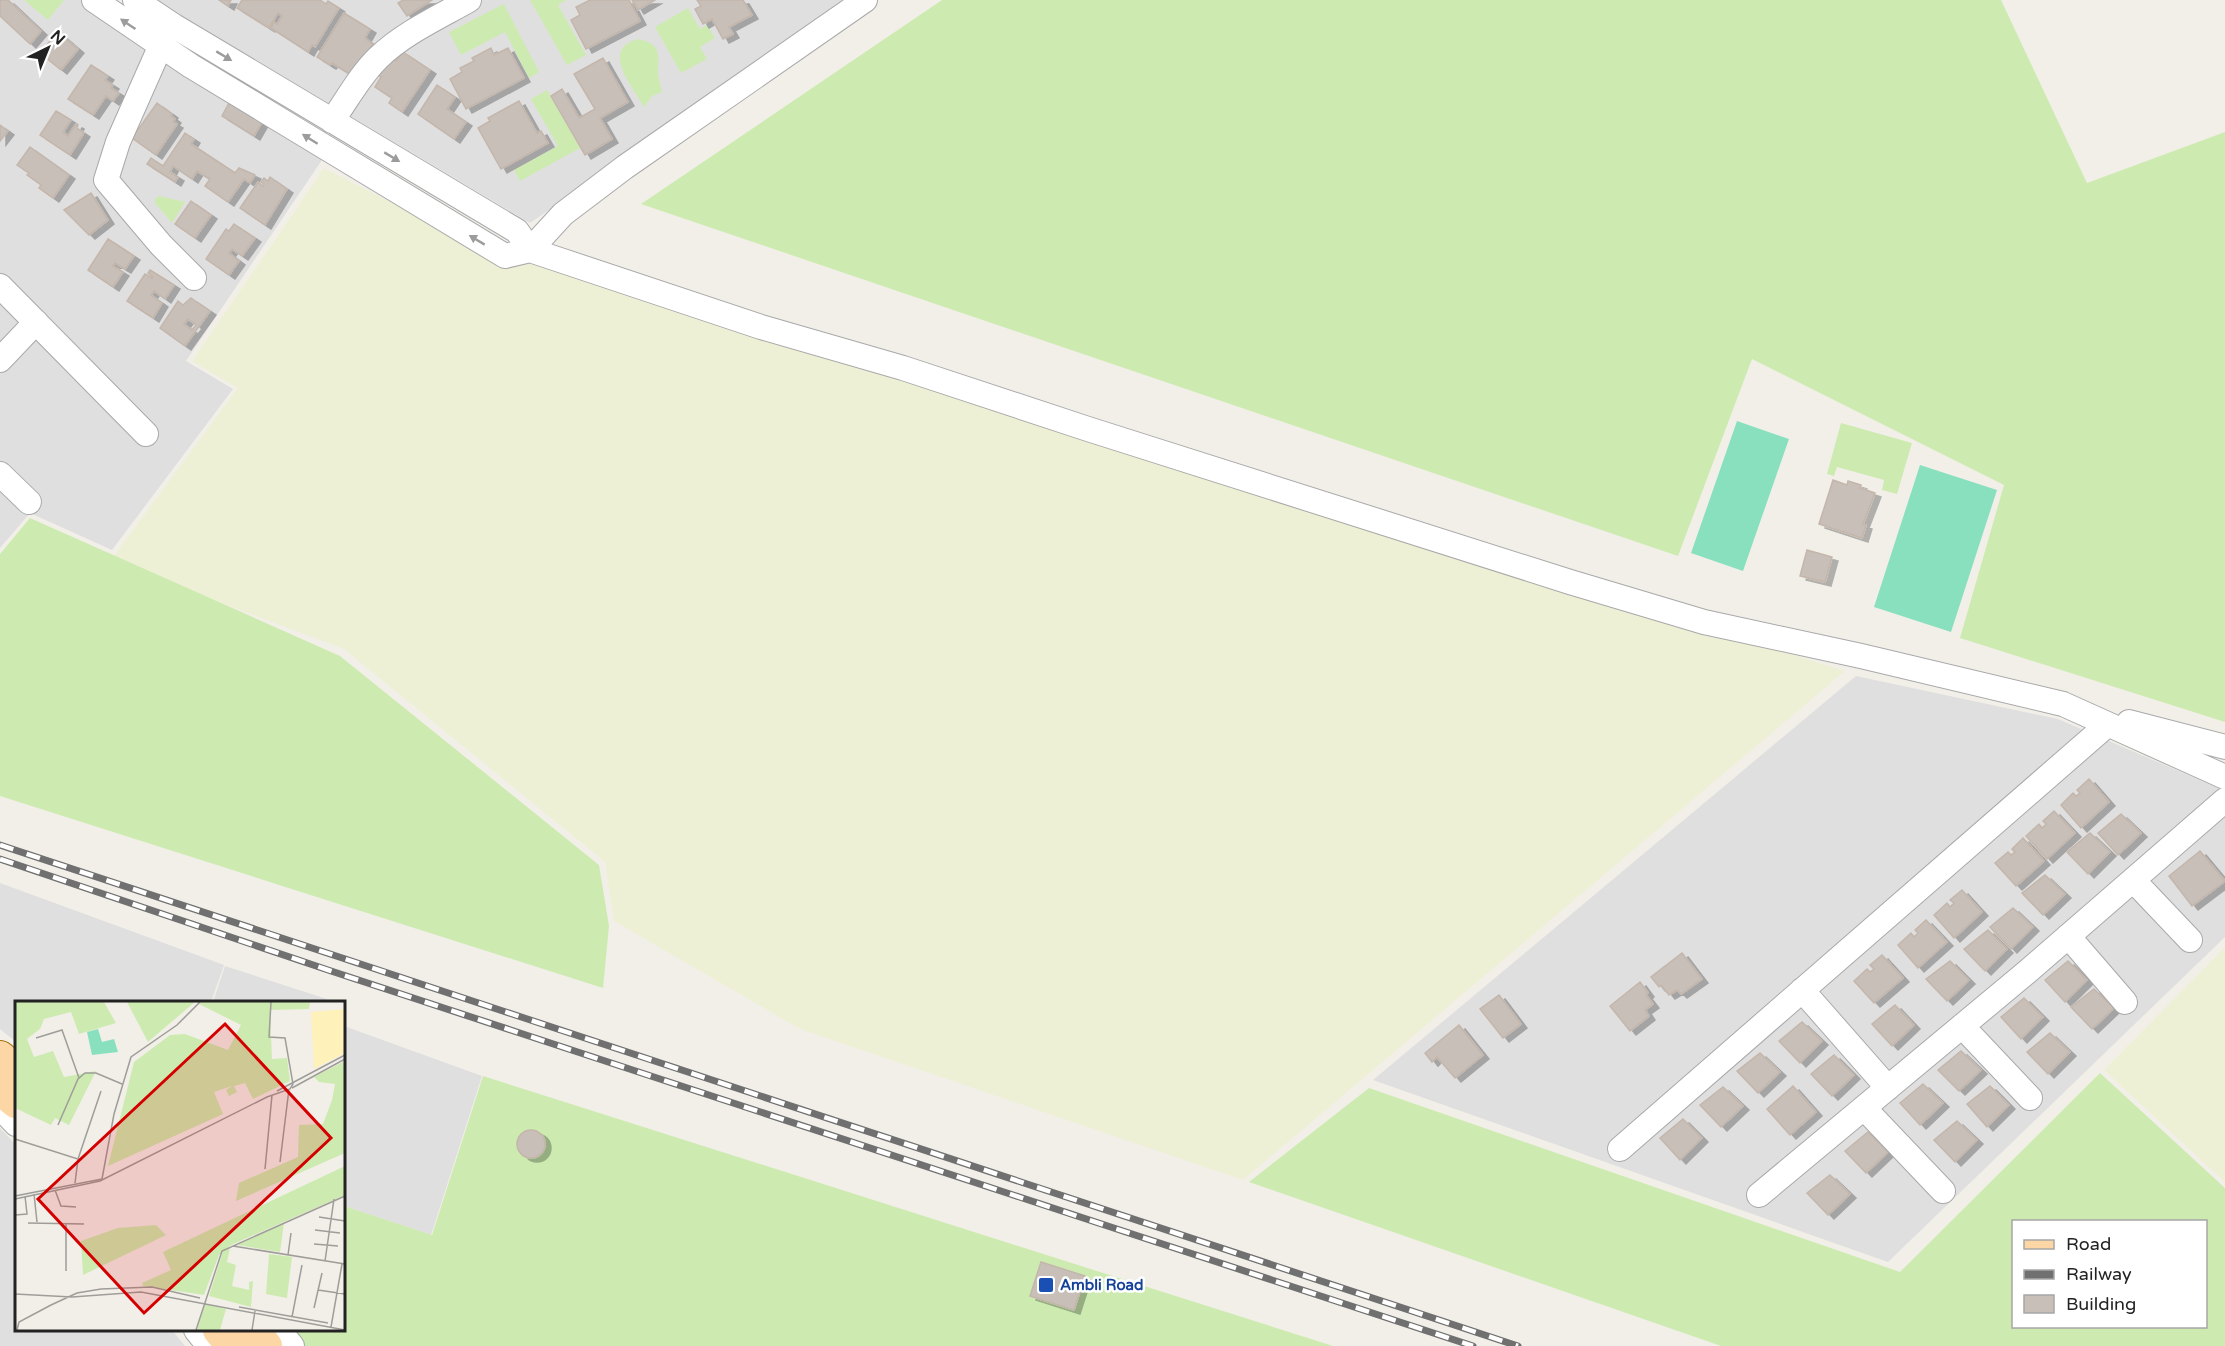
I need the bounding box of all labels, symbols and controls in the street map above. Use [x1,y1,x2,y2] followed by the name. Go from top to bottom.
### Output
[18,18,78,78] north arrow
[120,18,136,29] one-way arrow
[46,26,69,49] text: N
[216,51,232,62] one-way arrow
[302,134,318,145] one-way arrow
[384,151,400,162] one-way arrow
[469,234,486,245] one-way arrow
[15,1001,345,1331] inset map
[2012,1220,2207,1328] legend
[2066,1233,2111,1255] text: Road
[2066,1263,2132,1285] text: Railway
[1037,1276,1055,1294] marker: Ambli Road
[1060,1276,1143,1294] place label: Ambli Road
[2066,1293,2136,1315] text: Building

